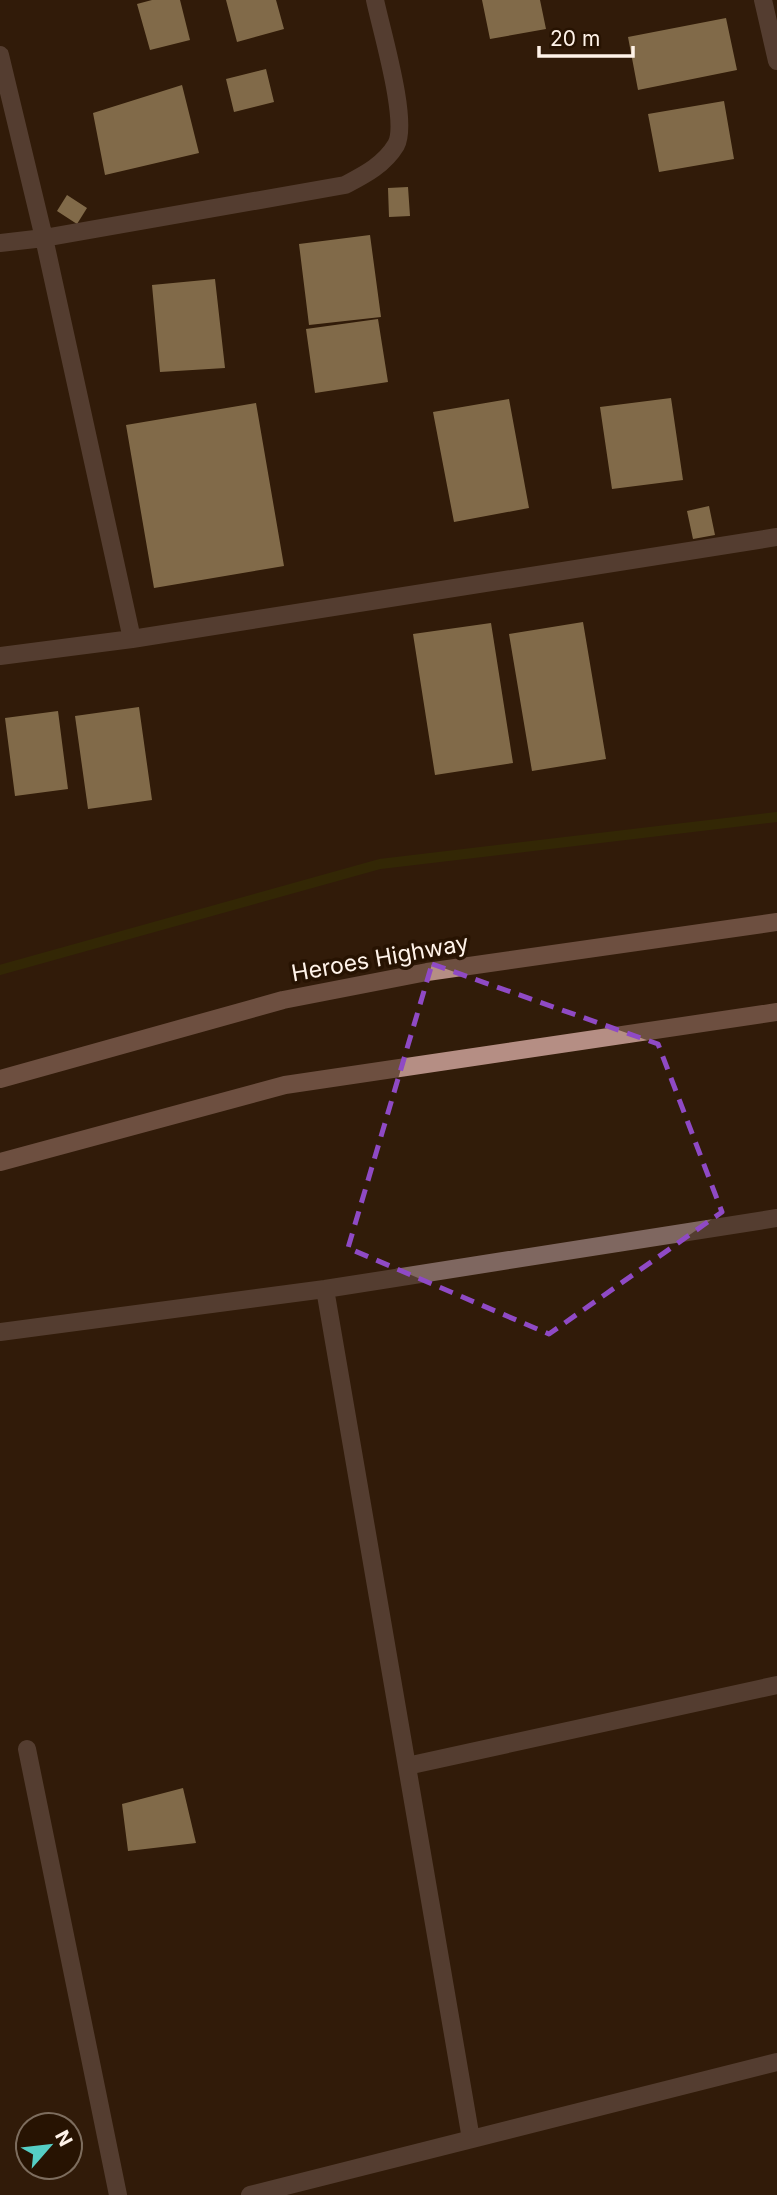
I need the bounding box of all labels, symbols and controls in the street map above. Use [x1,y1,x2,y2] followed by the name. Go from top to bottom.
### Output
[539,14,634,58] scale bar
[550,26,600,51] text: 20 m
[289,929,471,987] street label: Heroes Highway
[14,2111,84,2181] north arrow
[50,2126,77,2150] text: N

